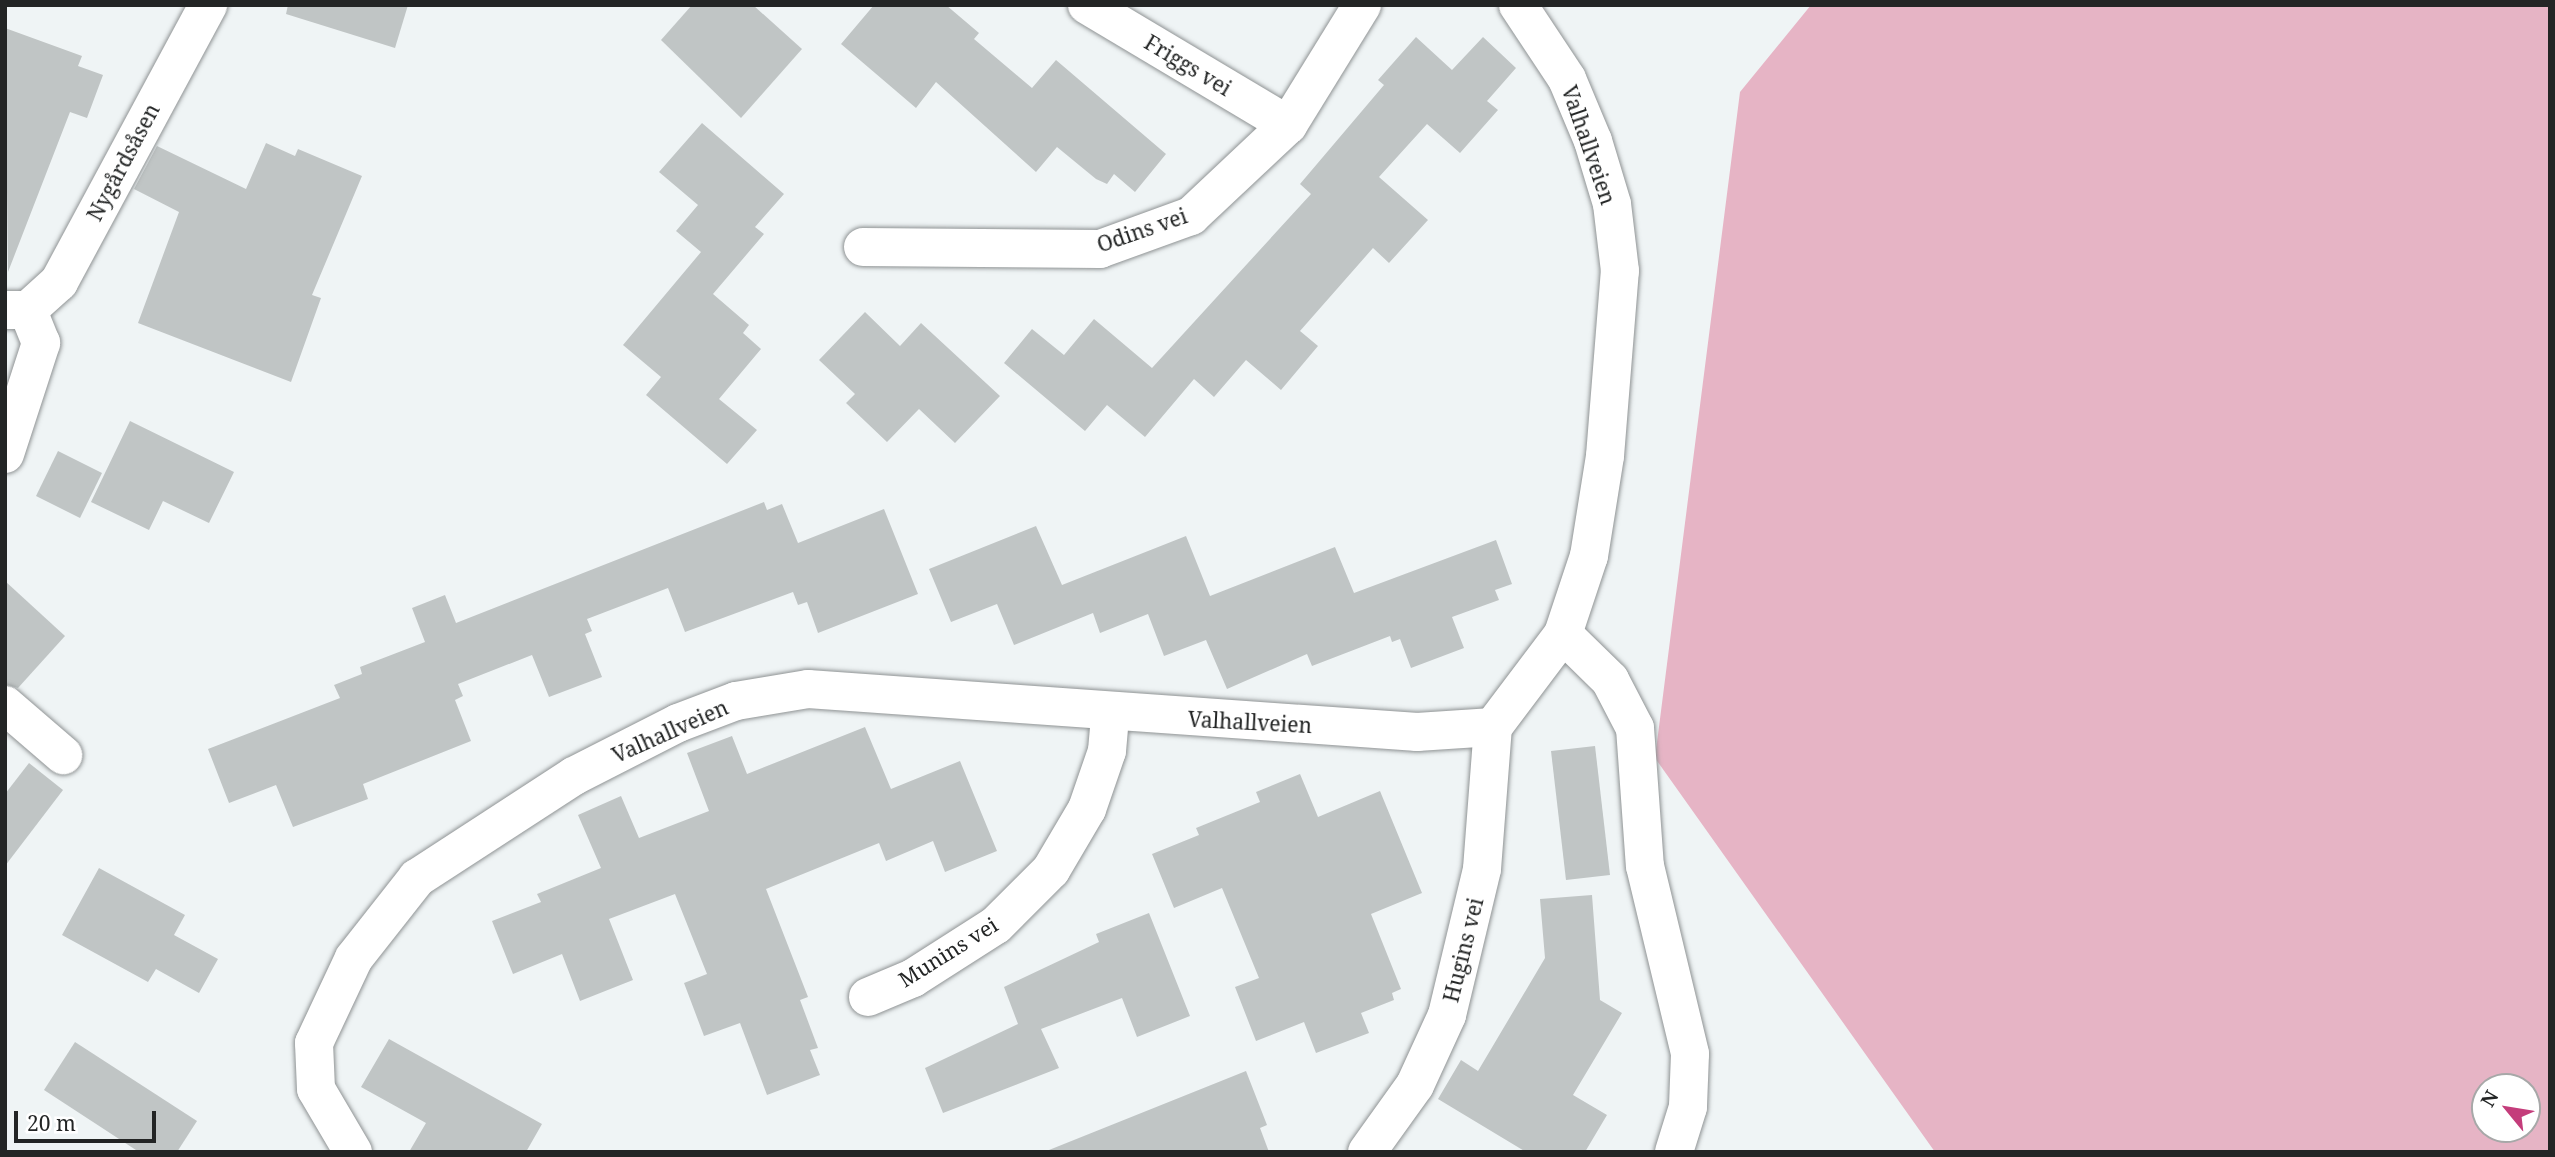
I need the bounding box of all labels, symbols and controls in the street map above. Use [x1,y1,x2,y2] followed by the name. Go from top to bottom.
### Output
[1140,29,1236,101] street label: Friggs vei
[1557,82,1621,208] street label: Valhallveien
[82,99,164,225] street label: Nygårdsåsen
[1094,203,1190,257] street label: Odins vei
[608,694,732,768] street label: Valhallveien
[1187,706,1313,738] street label: Valhallveien
[1438,895,1488,1005] street label: Hugins vei
[894,912,1002,992] street label: Munins vei
[2471,1073,2541,1143] north arrow
[2475,1086,2505,1111] text: N
[18,1098,159,1142] scale bar
[27,1109,76,1137] text: 20 m

